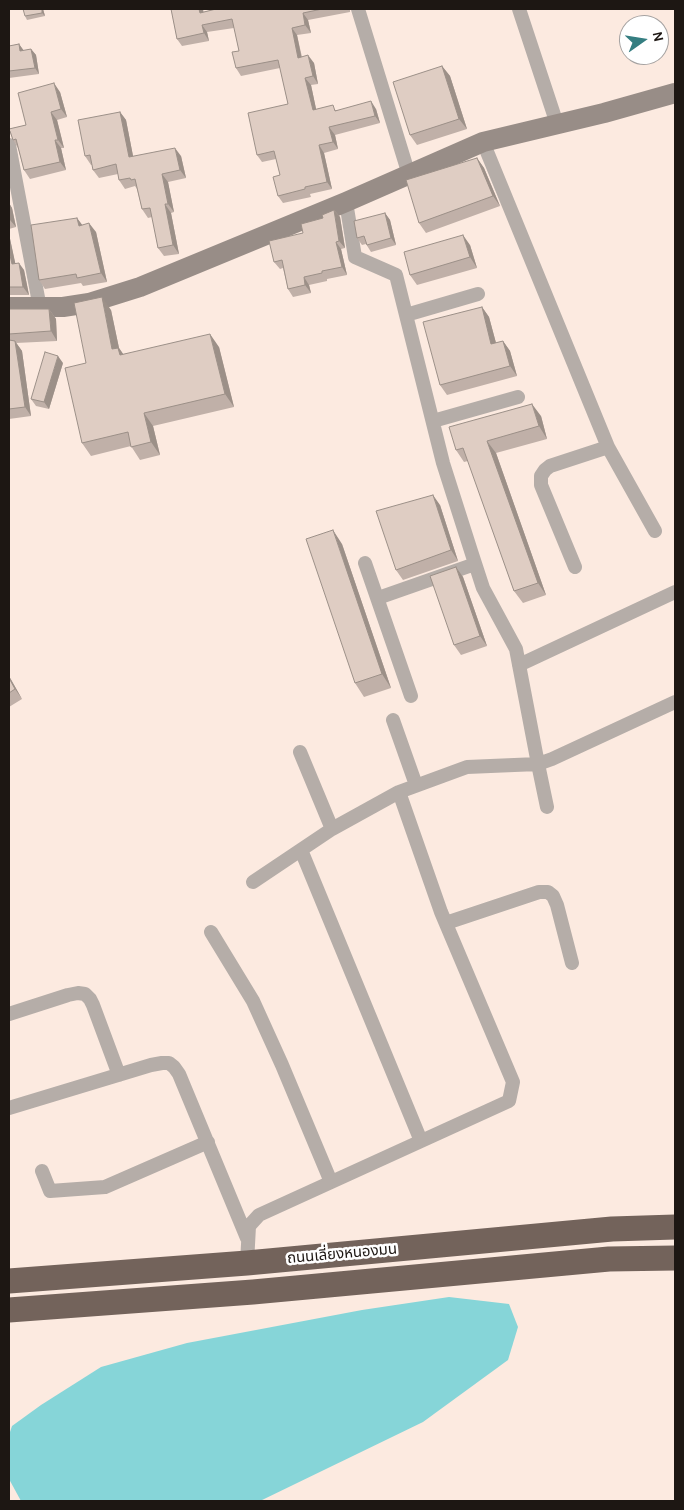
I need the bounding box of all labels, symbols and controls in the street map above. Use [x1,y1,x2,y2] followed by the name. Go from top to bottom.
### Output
[619,15,669,65] north arrow
[649,30,668,44] text: N
[286,1240,398,1268] street label: ถนนเลี่ยงหนองมน

